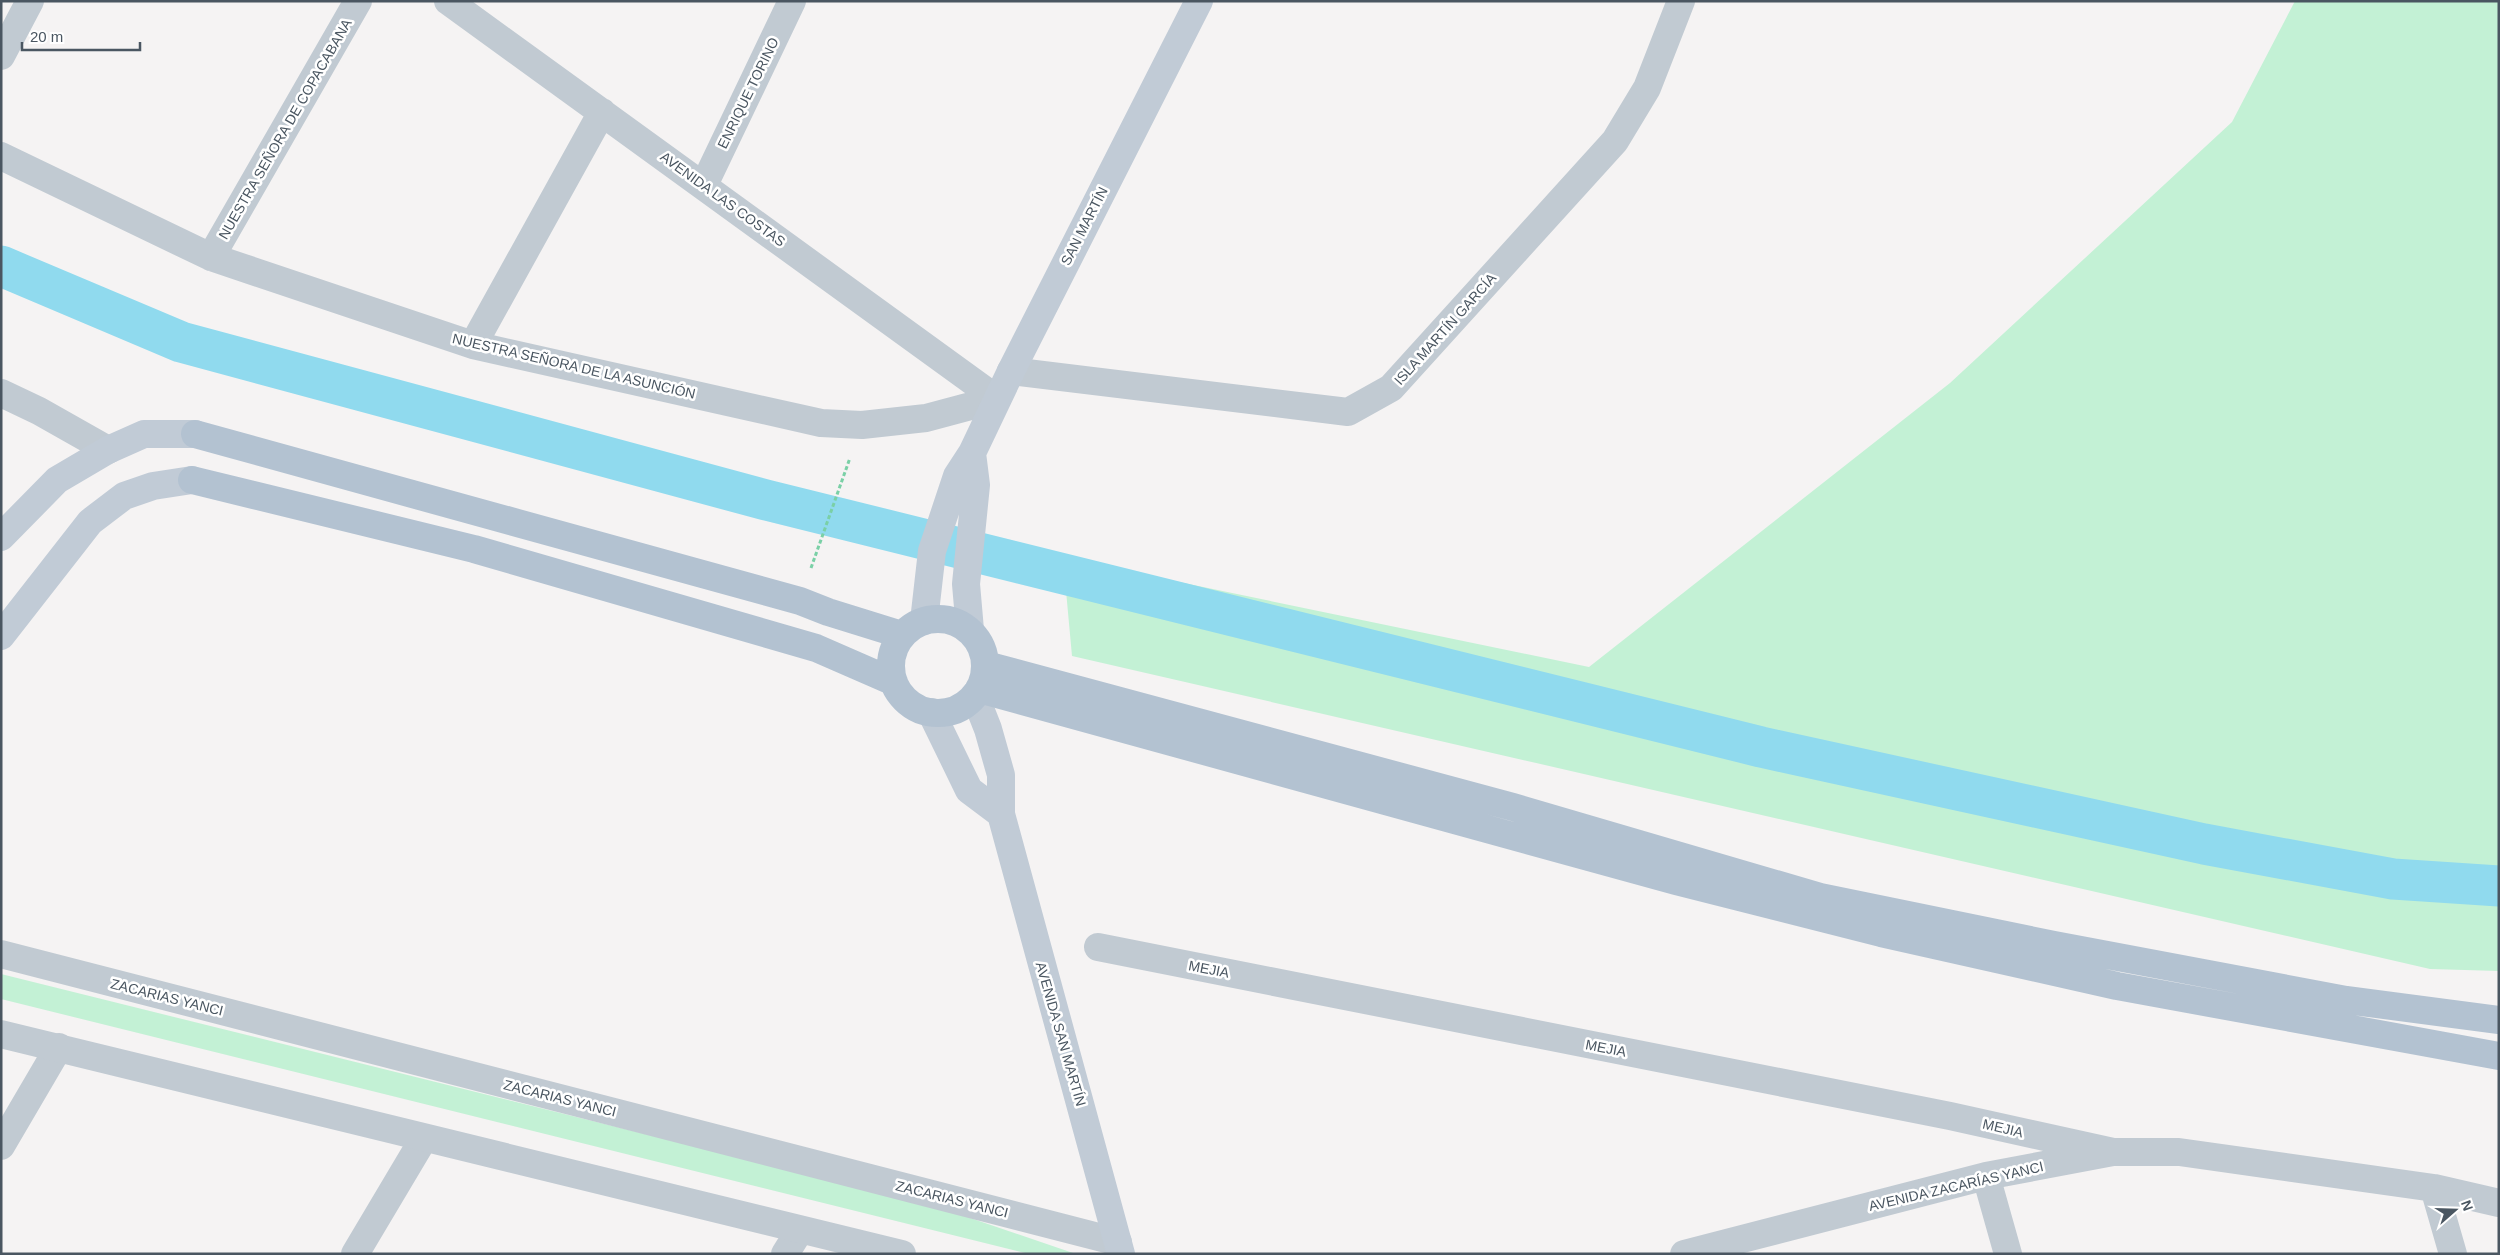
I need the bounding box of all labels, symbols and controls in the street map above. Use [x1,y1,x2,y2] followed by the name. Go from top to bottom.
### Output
[215,15,355,242] street label: NUESTRA SEÑORA DE COPACABANA
[22,20,140,52] scale bar
[30,28,63,45] text: 20 m
[714,35,782,151] street label: ENRIQUE TORINO
[657,148,789,250] street label: AVENIDA LAS COSTAS
[1057,184,1111,268] street label: SAN MARTÍN
[1391,269,1500,388] street label: ISLA MARTÍN GARCÍA
[451,330,697,402] street label: NUESTRA SEÑORA DE LA ASUNCIÓN
[1187,957,1231,981] street label: MEJIA
[1033,960,1089,1108] street label: AVENIDA SAN MARTÍN
[109,975,225,1019] street label: ZACARIAS YANCI
[1584,1036,1628,1060] street label: MEJIA
[502,1076,618,1120] street label: ZACARIAS YANCI
[1981,1116,2026,1141] street label: MEJIA
[1867,1158,2045,1214] street label: AVENIDA ZACARÍAS YANCI
[894,1177,1010,1221] street label: ZACARIAS YANCI
[2430,1185,2480,1235] north arrow
[2458,1198,2476,1213] text: N

